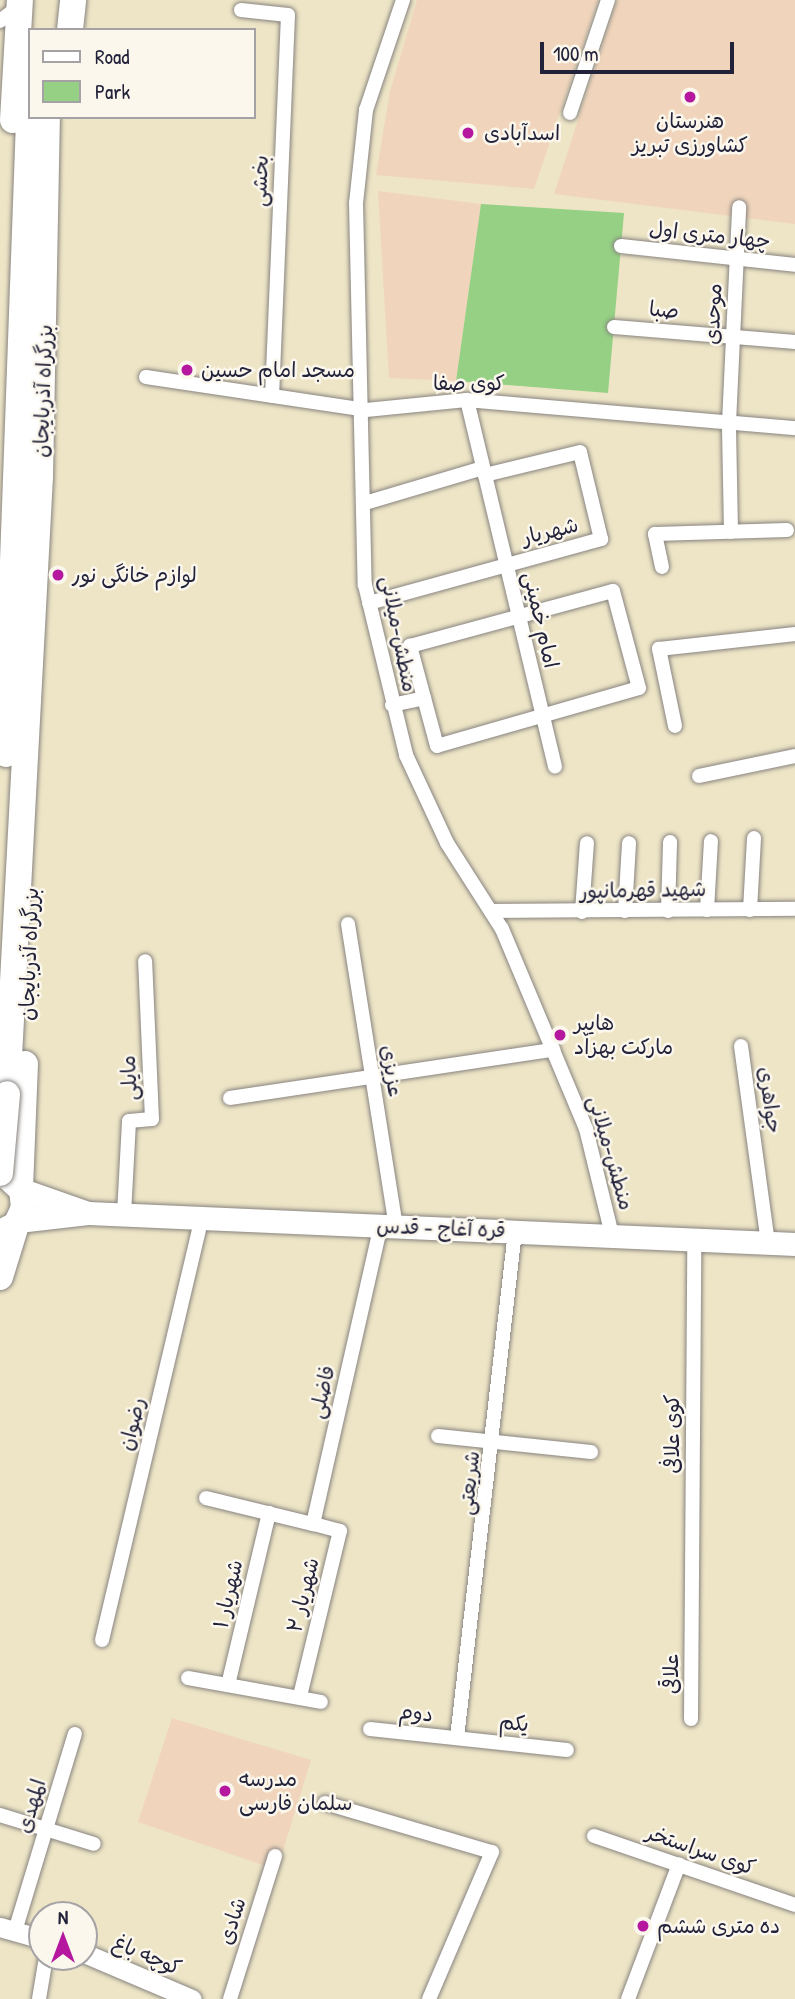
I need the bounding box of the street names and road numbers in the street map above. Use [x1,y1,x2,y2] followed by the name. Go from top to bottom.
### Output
[247,155,273,207] street label: بخشی
[648,216,772,254] street label: چهار متری اول
[699,283,727,345] street label: موحدی
[648,296,680,324] street label: صبا
[28,324,58,458] street label: بزرگراه آذربایجان
[433,370,505,396] street label: کوی صفا
[519,512,581,550] street label: شهریار
[518,569,564,671] street label: امام خمینی
[375,574,423,694] street label: منطش-میلانی
[580,876,706,904] street label: شهید قهرمانپور
[14,887,44,1021] street label: بزرگراه آذربایجان
[375,1043,409,1099] street label: عزیزی
[115,1055,143,1101] street label: مایلی
[753,1065,787,1135] street label: جواهری
[583,1093,639,1213] street label: منطش-میلانی
[376,1213,506,1243] street label: قره آغاج - قدس
[304,1363,340,1421] street label: فاضلی
[659,1394,685,1474] street label: کوی علافی
[113,1395,151,1453] street label: رضوان
[453,1450,485,1516] street label: شریعتی
[282,1555,324,1635] street label: شهریار ۲
[208,1557,248,1631] street label: شهریار ۱
[658,1654,684,1694] street label: علاقی
[398,1699,434,1727] street label: دوم
[498,1709,530,1737] street label: یکم
[11,1776,51,1836] street label: المهدی
[643,1820,759,1880] street label: کوی سراستخر
[213,1894,251,1948] street label: شادی
[109,1929,185,1981] street label: کوچه باغ

